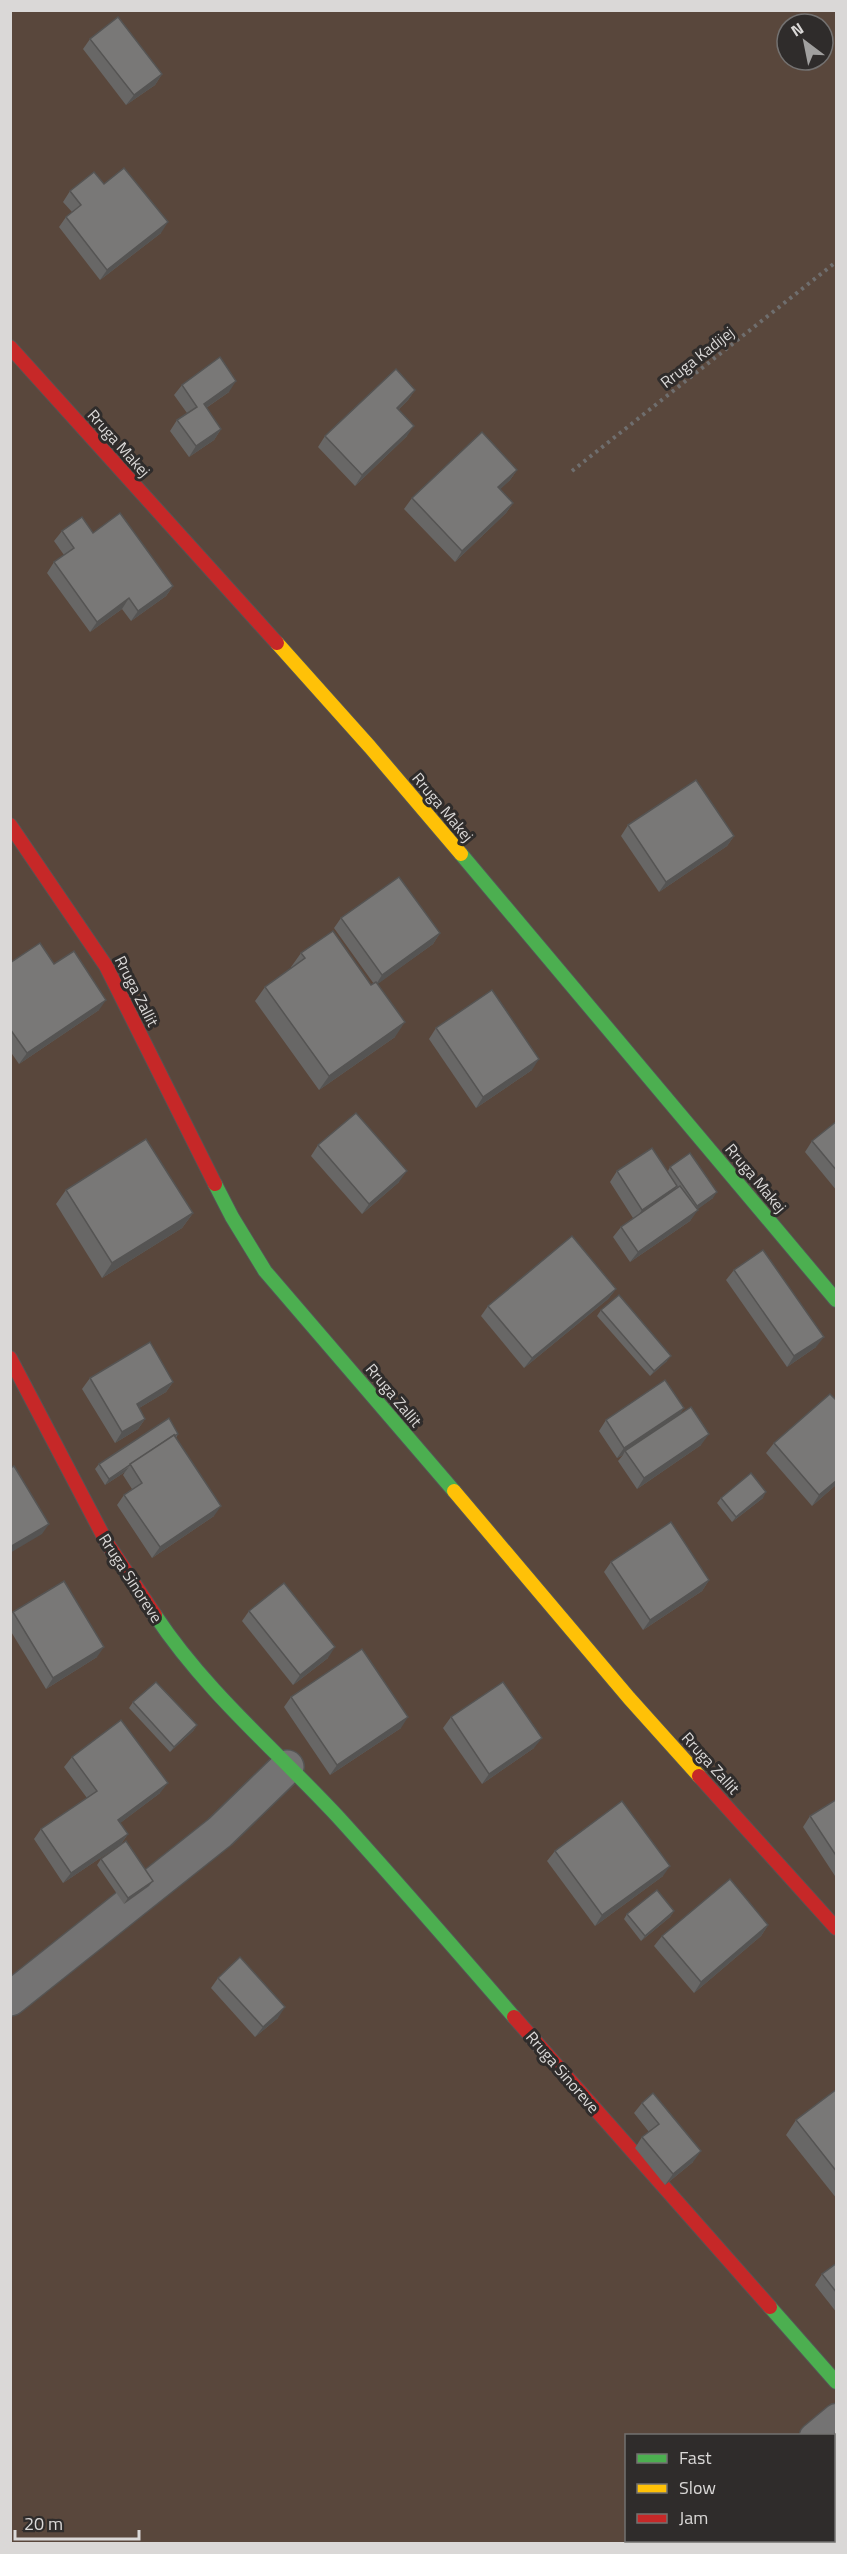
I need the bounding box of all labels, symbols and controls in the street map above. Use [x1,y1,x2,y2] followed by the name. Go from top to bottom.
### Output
[775,12,835,72] north arrow
[786,16,808,42] text: N
[655,321,739,393] street label: Rruga Kadijej
[82,404,156,482] street label: Rruga Makej
[407,767,479,847] street label: Rruga Makej
[109,951,165,1031] street label: Rruga Zallit
[720,1138,792,1218] street label: Rruga Makej
[360,1358,428,1432] street label: Rruga Zallit
[93,1529,169,1627] street label: Rruga Sinoreve
[676,1726,746,1800] street label: Rruga Zallit
[521,2026,605,2118] street label: Rruga Sinoreve
[625,2434,835,2542] legend
[679,2444,712,2471] text: Fast
[679,2474,716,2501] text: Slow
[15,2503,140,2541] scale bar
[679,2504,708,2531] text: Jam
[24,2510,63,2537] text: 20 m

